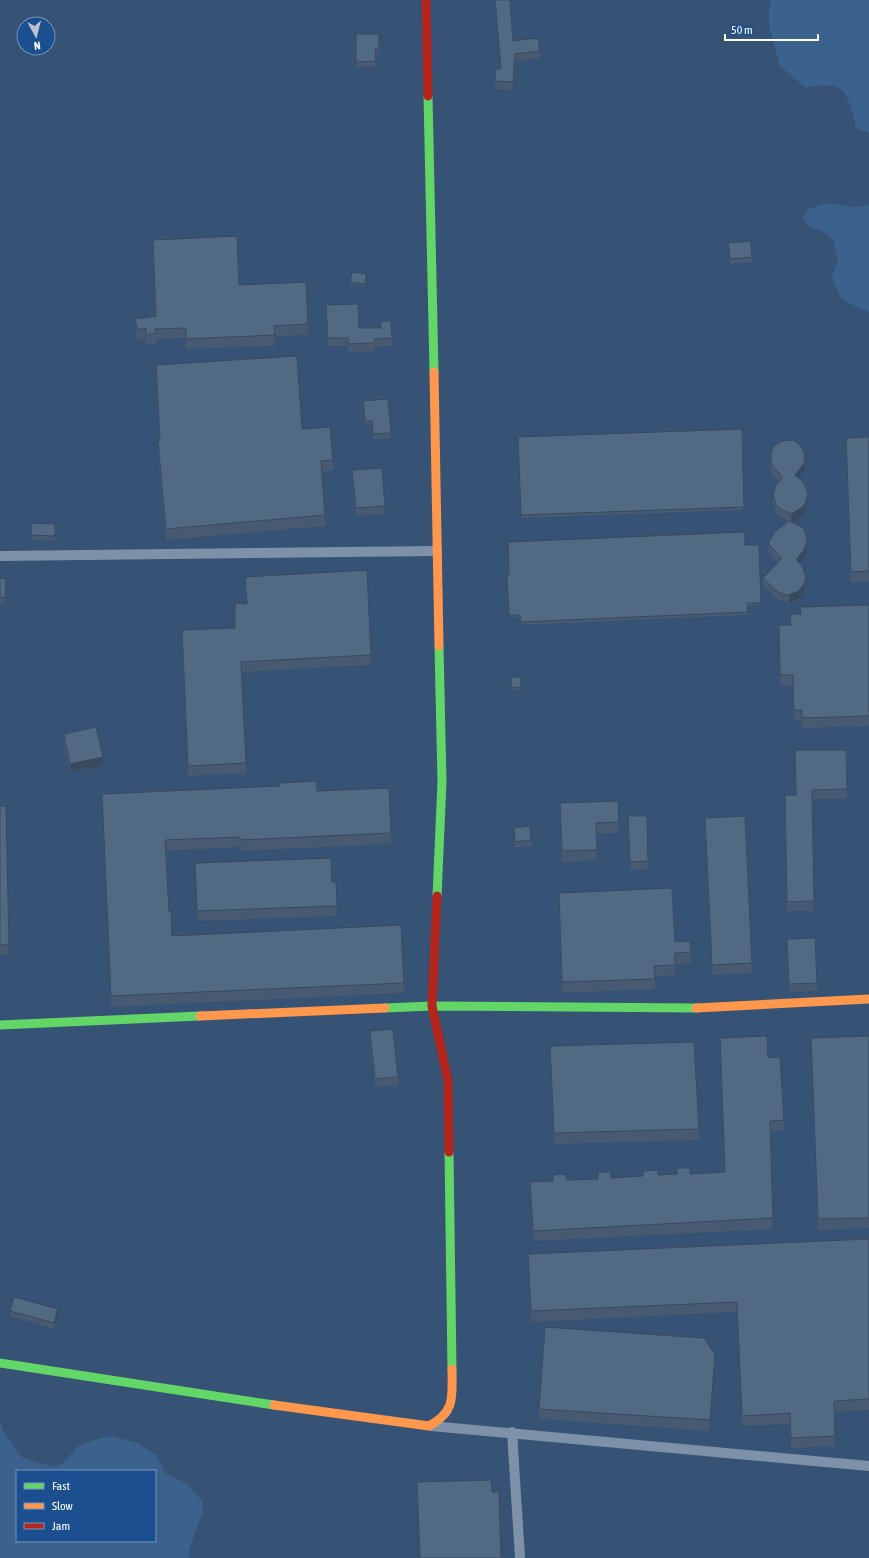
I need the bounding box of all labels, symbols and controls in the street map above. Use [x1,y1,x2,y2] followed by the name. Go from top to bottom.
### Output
[16,16,56,56] north arrow
[725,16,818,42] scale bar
[731,23,753,37] text: 50 m
[33,40,41,52] text: N
[16,1470,156,1542] legend
[52,1479,70,1493] text: Fast
[52,1499,73,1513] text: Slow
[52,1519,70,1533] text: Jam

